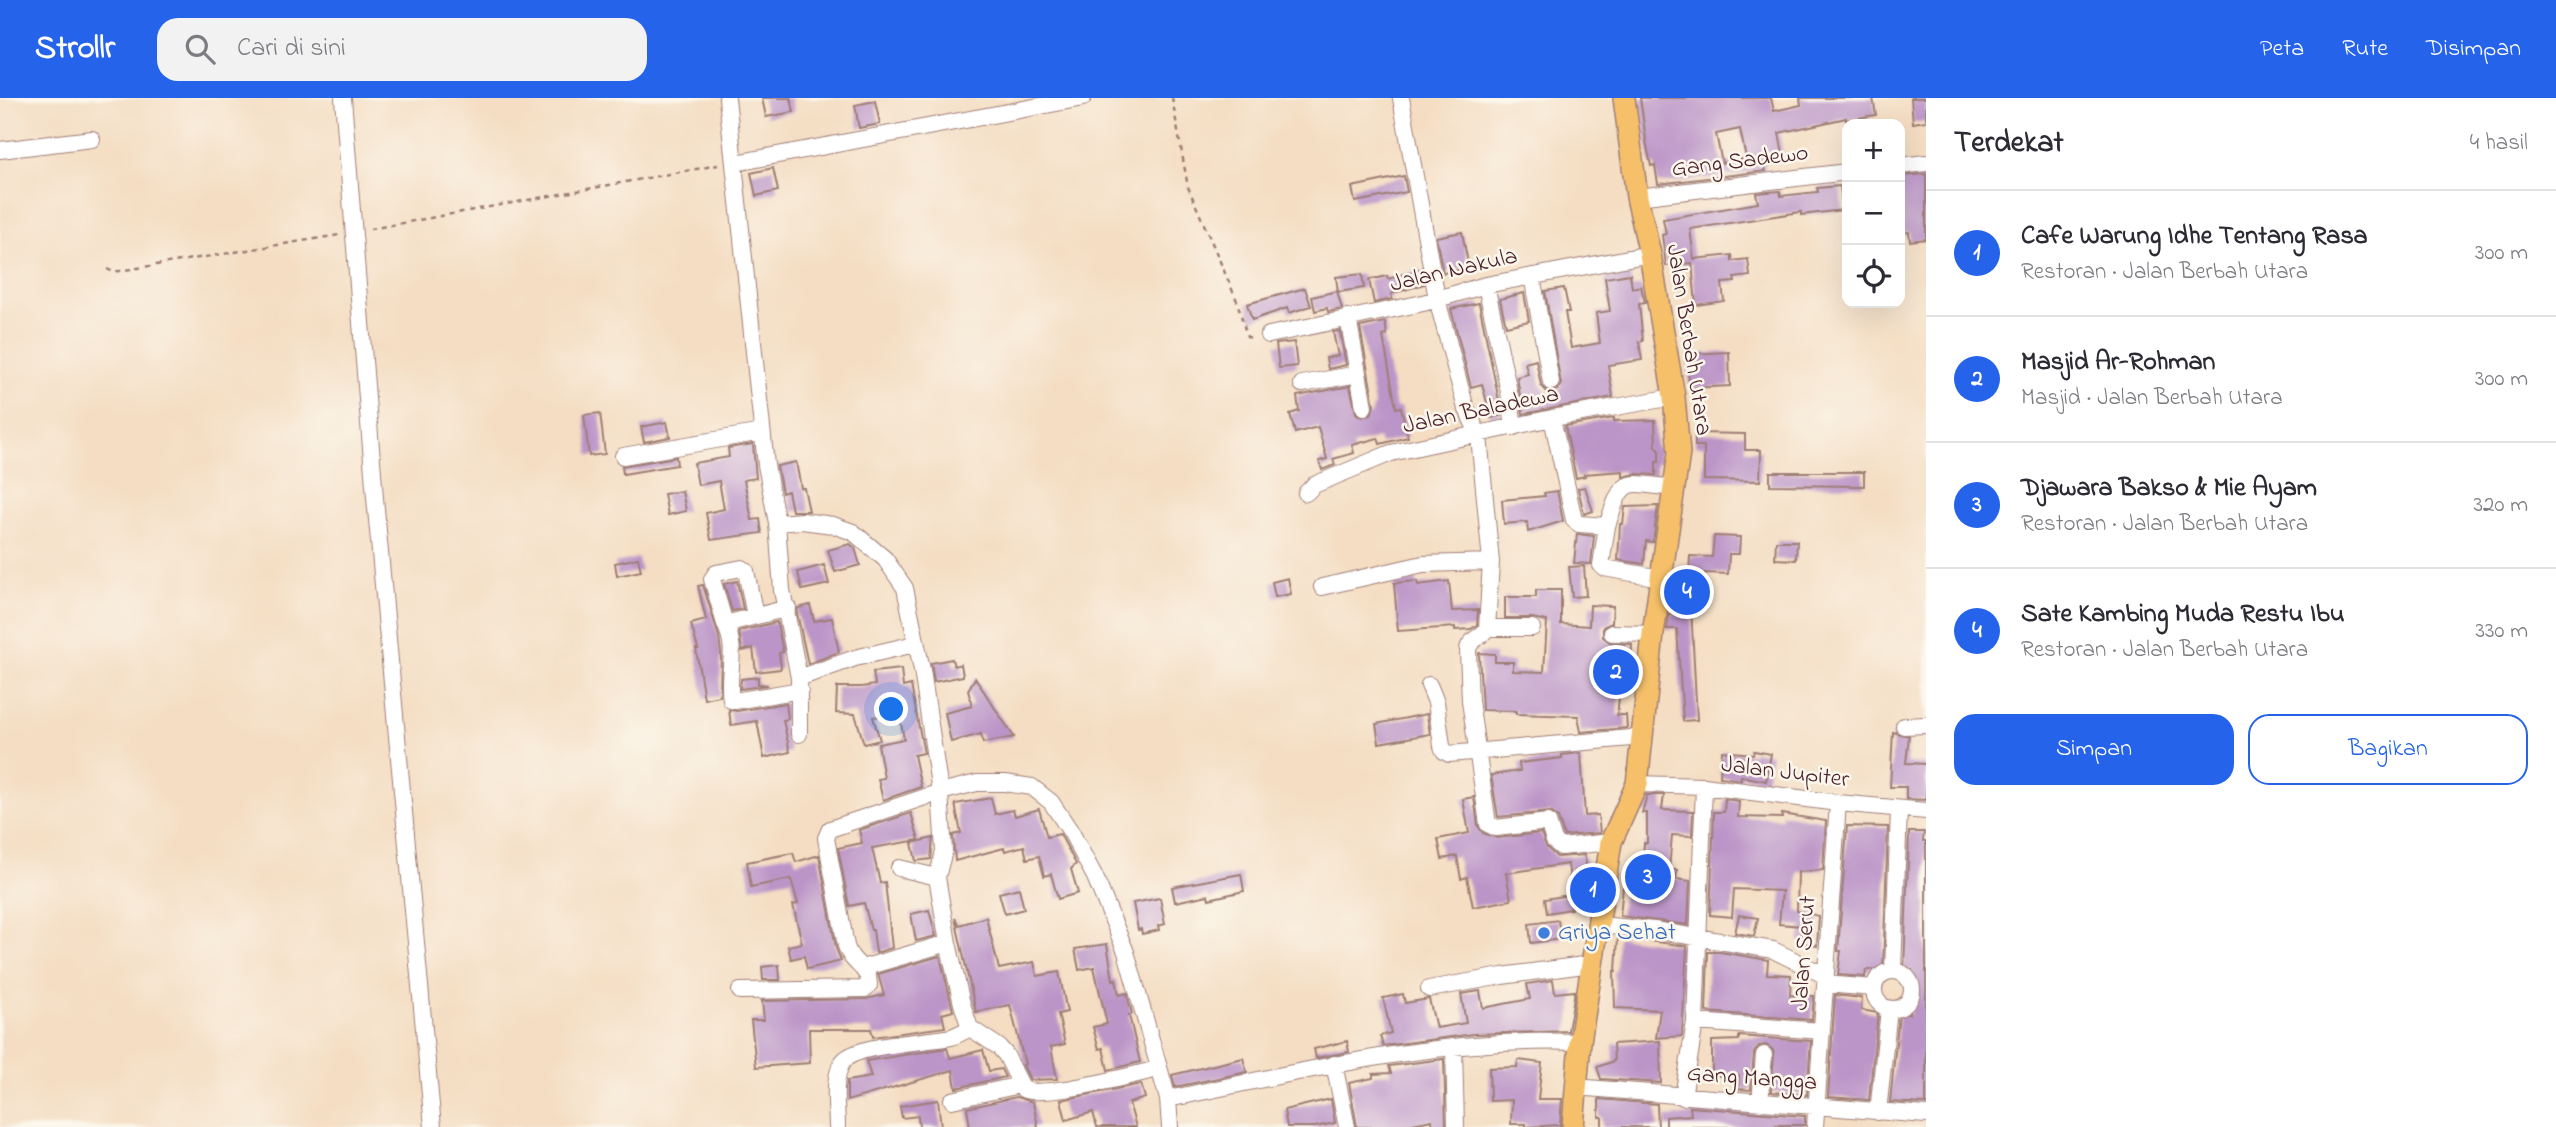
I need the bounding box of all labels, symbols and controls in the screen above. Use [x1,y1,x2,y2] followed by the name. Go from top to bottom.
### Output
[157,18,647,81] search box
[35,25,115,73] text: Strollr
[181,30,219,68] icon: search
[237,30,346,68] text: Cari di sini
[2260,32,2304,67] text: Peta
[2342,32,2388,67] text: Rute
[2426,32,2521,67] text: Disimpan
[1842,119,1905,308] map controls
[1842,119,1905,182] button: +
[1954,122,2064,166] text: Terdekat
[2470,127,2528,160] text: 4 hasil
[1670,136,1810,188] street label: Gang Sadewo
[1842,182,1905,245] button: −
[2021,218,2368,256] text: Cafe Warung Idhe Tentang Rasa
[1973,237,1981,270] text: 1
[2475,237,2528,270] text: 300 m
[1387,239,1521,303] street label: Jalan Nakula
[1656,242,1720,438] street label: Jalan Berbah Utara
[1842,245,1905,308] button: locate
[2021,256,2308,289] text: Restoran · Jalan Berbah Utara
[2021,344,2215,382] text: Masjid Ar-Rohman
[1971,363,1983,396] text: 2
[2475,363,2528,396] text: 300 m
[1400,377,1562,445] street label: Jalan Baladewa
[2021,382,2283,415] text: Masjid · Jalan Berbah Utara
[2021,470,2317,508] text: Djawara Bakso & Mie Ayam
[1972,489,1982,522] text: 3
[2474,489,2528,522] text: 320 m
[2021,508,2308,541] text: Restoran · Jalan Berbah Utara
[1664,566,1710,618] pin: 4
[2021,596,2345,634] text: Sate Kambing Muda Restu Ibu
[1972,615,1982,648] text: 4
[2475,615,2528,648] text: 330 m
[2021,634,2308,667] text: Restoran · Jalan Berbah Utara
[1593,646,1639,698] pin: 2
[874,692,908,726] your location
[1954,714,2234,785] button: Simpan
[2248,714,2528,785] button: Bagikan
[1719,748,1851,798] street label: Jalan Jupiter
[1625,851,1671,903] pin: 3
[1570,864,1616,916] pin: 1
[1784,895,1826,1011] street label: Jalan Serut
[1558,916,1676,952] place label: Griya Sehat
[1536,925,1552,941] marker: Griya Sehat
[1686,1057,1818,1101] street label: Gang Mangga

